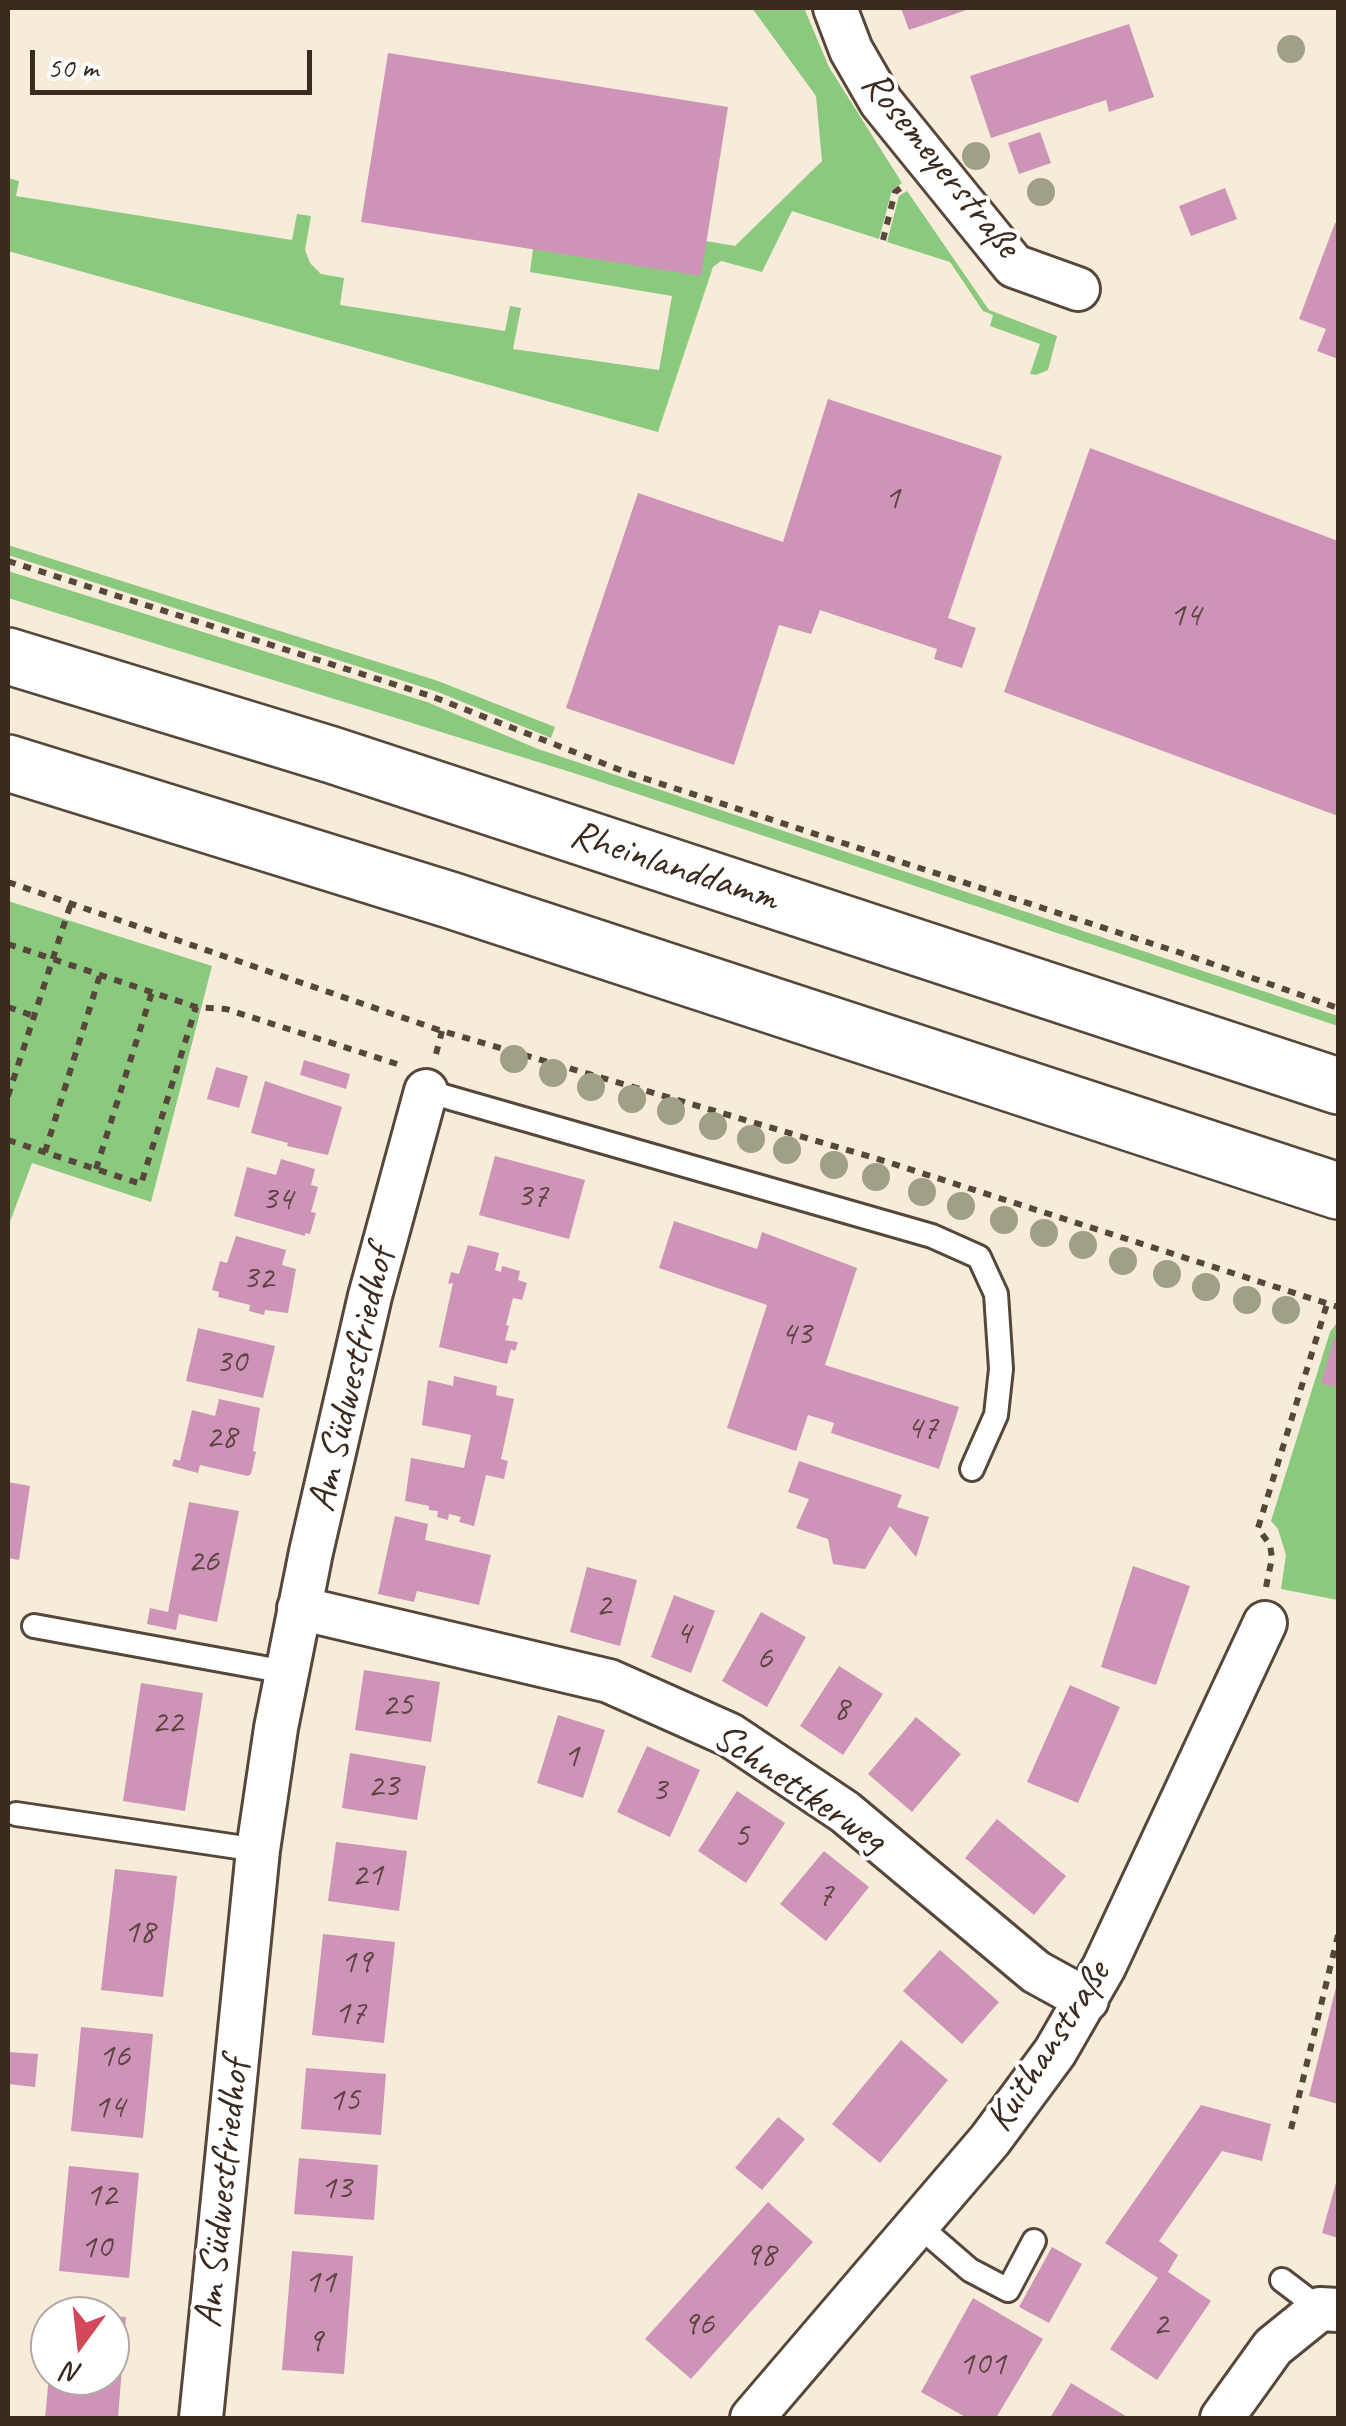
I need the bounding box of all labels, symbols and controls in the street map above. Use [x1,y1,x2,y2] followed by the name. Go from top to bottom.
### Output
[35,30,318,92] scale bar
[47,48,98,86] text: 50 m
[850,62,1030,268] street label: Rosemeyerstraße
[884,478,900,520] house number: 1
[1169,595,1201,637] house number: 14
[564,811,784,923] street label: Rheinlanddamm
[516,1176,548,1218] house number: 37
[261,1179,293,1221] house number: 34
[298,1244,406,1516] street label: Am Südwestfriedhof
[242,1258,274,1300] house number: 32
[780,1314,812,1356] house number: 43
[215,1342,247,1384] house number: 30
[906,1408,938,1450] house number: 47
[205,1417,237,1459] house number: 28
[187,1541,219,1583] house number: 26
[595,1585,611,1627] house number: 2
[675,1613,691,1655] house number: 4
[756,1638,772,1680] house number: 6
[381,1685,413,1727] house number: 25
[833,1689,849,1731] house number: 8
[151,1702,183,1744] house number: 22
[703,1714,895,1864] street label: Schnettkerweg
[563,1736,579,1778] house number: 1
[367,1766,399,1808] house number: 23
[651,1770,667,1812] house number: 3
[733,1816,749,1858] house number: 5
[351,1855,383,1897] house number: 21
[817,1875,833,1917] house number: 7
[123,1912,155,1954] house number: 18
[340,1942,372,1984] house number: 19
[976,1953,1122,2141] street label: Kuithanstraße
[334,1993,366,2035] house number: 17
[98,2036,130,2078] house number: 16
[185,2058,261,2330] street label: Am Südwestfriedhof
[328,2080,360,2122] house number: 15
[93,2087,125,2129] house number: 14
[320,2168,352,2210] house number: 13
[85,2175,117,2217] house number: 12
[80,2227,112,2269] house number: 10
[744,2235,776,2277] house number: 98
[304,2262,336,2304] house number: 11
[30,2296,130,2396] north arrow
[682,2304,714,2346] house number: 96
[1152,2304,1168,2346] house number: 2
[307,2321,323,2363] house number: 9
[958,2344,1006,2386] house number: 101
[60,2354,86,2393] text: N

